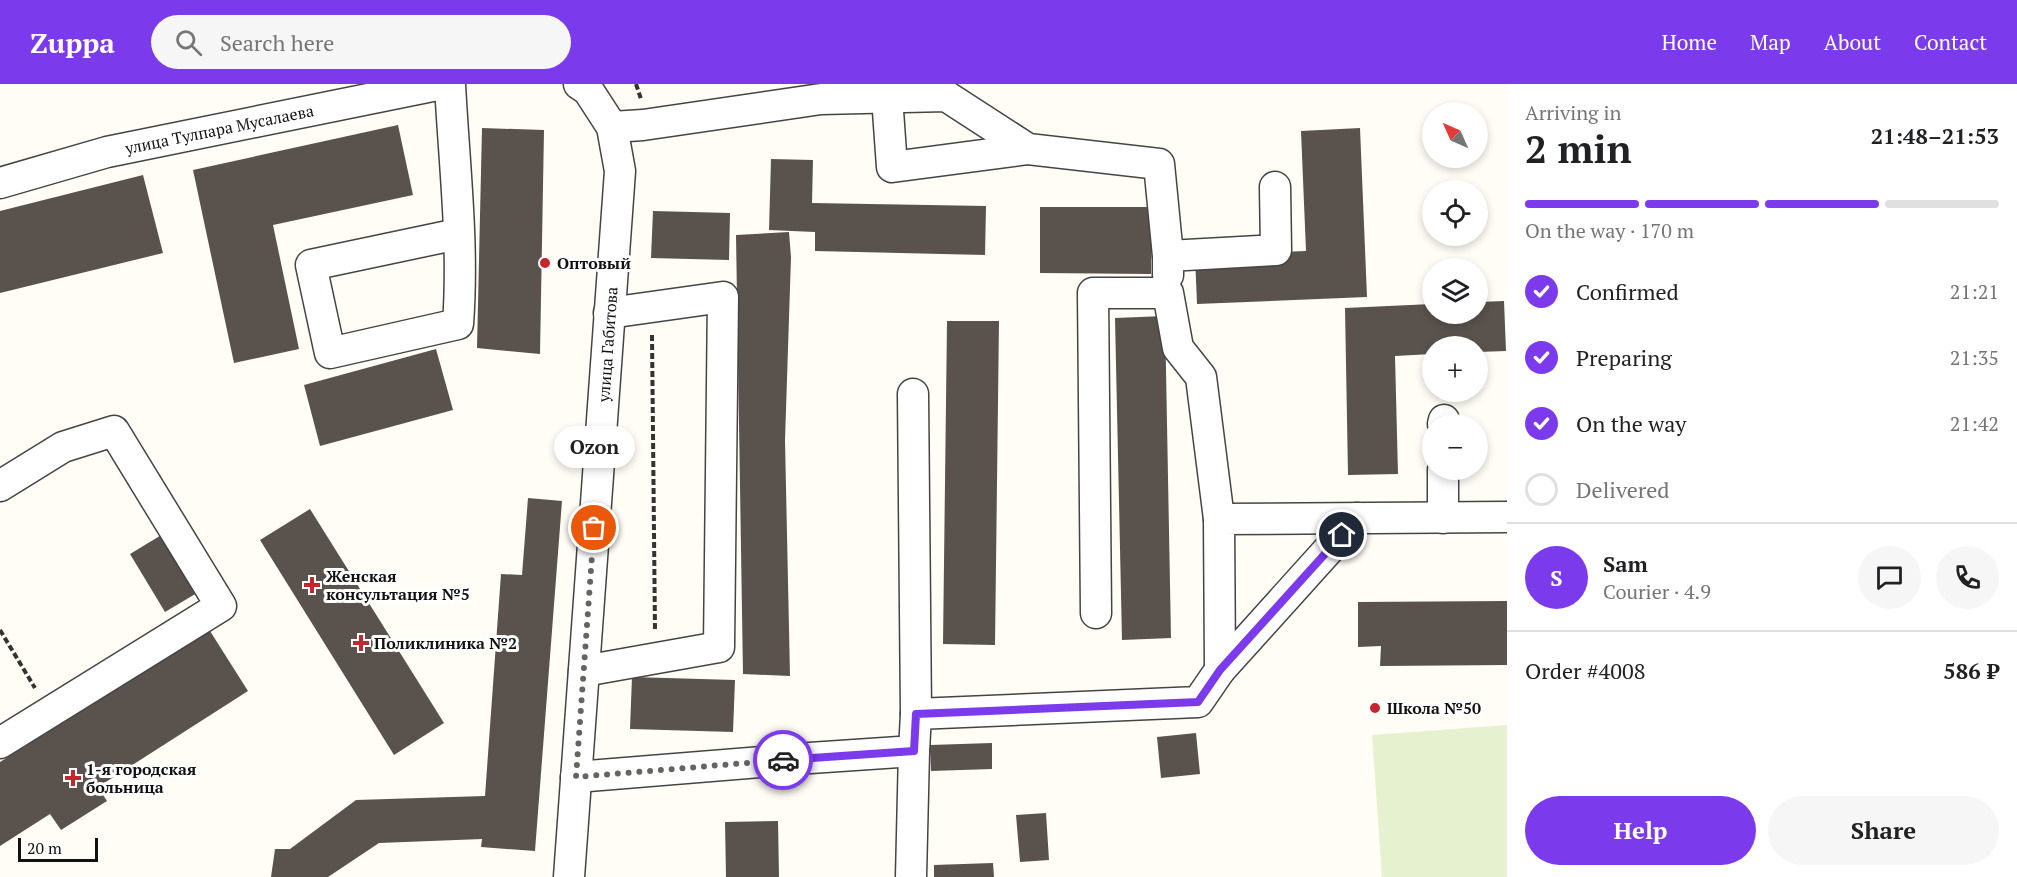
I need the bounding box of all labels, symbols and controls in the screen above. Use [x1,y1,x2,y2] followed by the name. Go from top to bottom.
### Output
[151,15,571,69] search box
[30,24,115,61] text: Zuppa
[172,26,205,59] icon: search
[220,28,334,57] text: Search here
[1661,28,1717,56] text: Home
[1750,28,1791,56] text: Map
[1824,28,1881,56] text: About
[1914,28,1987,56] text: Contact
[122,99,316,159] street label: улица Тулпара Мусалаева
[1525,99,1621,126] text: Arriving in
[1422,102,1488,168] north arrow
[1422,102,1488,480] map controls
[1871,121,1999,150] text: 21:48–21:53
[1525,122,1632,174] text: 2 min
[1422,180,1488,246] button: locate
[1525,217,1694,244] text: On the way · 170 m
[557,252,631,274] place label: Оптовый
[538,256,552,270] marker: Оптовый
[1422,258,1488,324] button: layers
[1525,275,1558,308] icon: check
[1576,277,1679,306] text: Confirmed
[1950,278,1999,305] text: 21:21
[592,286,623,404] street label: улица Габитова
[1422,336,1488,402] button: +
[1525,341,1558,374] icon: check
[1576,343,1672,372] text: Preparing
[1950,344,1999,371] text: 21:35
[1525,407,1558,440] icon: check
[1576,409,1686,438] text: On the way
[1950,410,1999,437] text: 21:42
[1422,414,1488,480] button: −
[554,426,634,468] callout: Ozon
[570,433,619,460] text: Ozon
[1576,475,1669,504] text: Delivered
[568,502,619,553] pin
[1316,509,1367,560] pin
[577,511,610,544] icon: bag
[1325,518,1358,551] icon: home
[1858,546,1921,609] button: chat
[1936,546,1999,609] button: phone
[1603,549,1648,578] text: Sam
[1550,563,1563,592] text: S
[326,565,470,605] place label: Женская консультация №5
[303,576,321,594] marker: Женская консультация №5
[1603,578,1711,605] text: Courier · 4.9
[374,632,517,654] place label: Поликлиника №2
[352,634,370,652] marker: Поликлиника №2
[1525,656,1645,685] text: Order #4008
[1943,656,1999,685] text: 586 ₽
[1387,697,1481,719] place label: Школа №50
[1368,701,1382,715] marker: Школа №50
[753,730,813,790] courier
[767,744,800,777] icon: car
[86,758,196,798] place label: 1-я городская больница
[64,769,82,787] marker: 1-я городская больница
[1525,796,1756,865] button: Help
[1768,796,1999,865] button: Share
[18,835,98,862] scale bar
[27,837,62,859] text: 20 m

